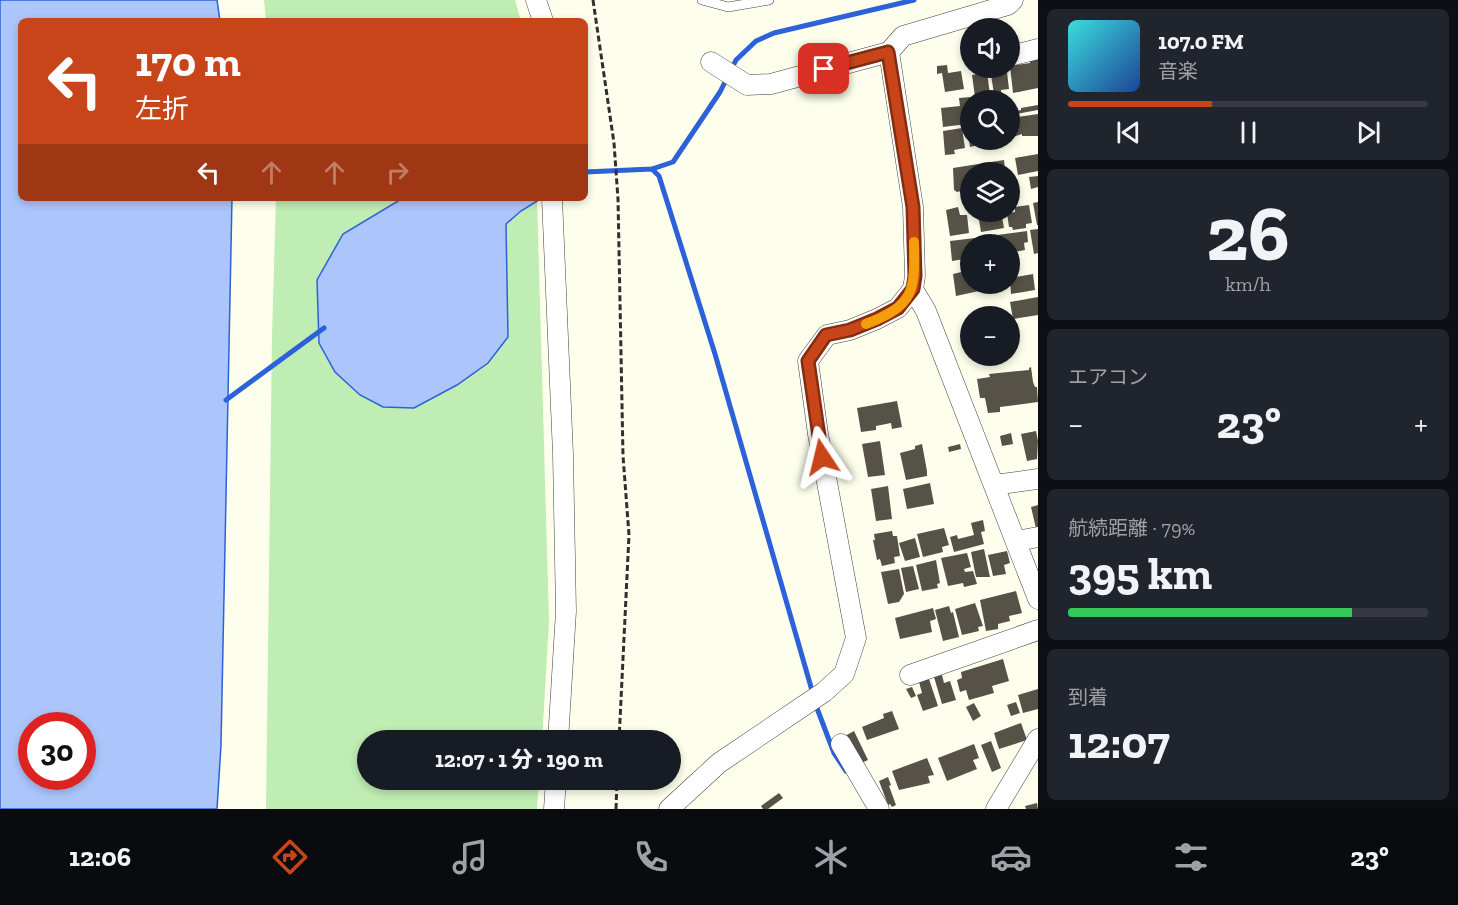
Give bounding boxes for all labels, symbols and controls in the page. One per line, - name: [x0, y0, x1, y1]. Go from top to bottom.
- map controls: [960, 18, 1020, 366]
- button: sound: [960, 18, 1020, 78]
- text: 107.0 FM: [1158, 28, 1244, 55]
- text: 170 m: [135, 36, 241, 87]
- icon: left: [36, 42, 114, 120]
- pin: [798, 43, 849, 94]
- icon: arrive: [807, 52, 840, 85]
- text: 音楽: [1158, 59, 1198, 83]
- button: search: [960, 90, 1020, 150]
- text: 左折: [135, 93, 189, 125]
- icon: previous: [1112, 116, 1145, 149]
- icon: pause: [1232, 116, 1265, 149]
- icon: next: [1352, 116, 1385, 149]
- icon: left: [192, 156, 225, 189]
- icon: ahead: [255, 156, 288, 189]
- icon: ahead: [318, 156, 351, 189]
- icon: right: [381, 156, 414, 189]
- button: layers: [960, 162, 1020, 222]
- text: 26: [1206, 186, 1290, 280]
- button: +: [960, 234, 1020, 294]
- text: km/h: [1225, 272, 1271, 296]
- button: −: [960, 306, 1020, 366]
- text: エアコン: [1068, 365, 1148, 389]
- text: 23°: [1217, 396, 1281, 450]
- text: −: [1068, 404, 1083, 443]
- text: +: [1414, 404, 1428, 443]
- position arrow: [790, 425, 854, 489]
- text: 航続距離 · 79%: [1068, 516, 1195, 540]
- text: 395 km: [1068, 547, 1212, 601]
- text: 到着: [1068, 685, 1108, 709]
- speed limit sign: 30: [18, 712, 96, 790]
- text: 12:07: [1068, 716, 1170, 770]
- text: 12:07 · 1 分 · 190 m: [435, 746, 603, 773]
- icon: directions: [269, 836, 311, 878]
- icon: music: [449, 836, 491, 878]
- icon: phone: [630, 836, 672, 878]
- icon: climate: [810, 836, 852, 878]
- icon: car: [990, 836, 1032, 878]
- icon: filters: [1170, 836, 1212, 878]
- text: 12:06: [69, 841, 131, 873]
- text: 23°: [1350, 841, 1389, 873]

